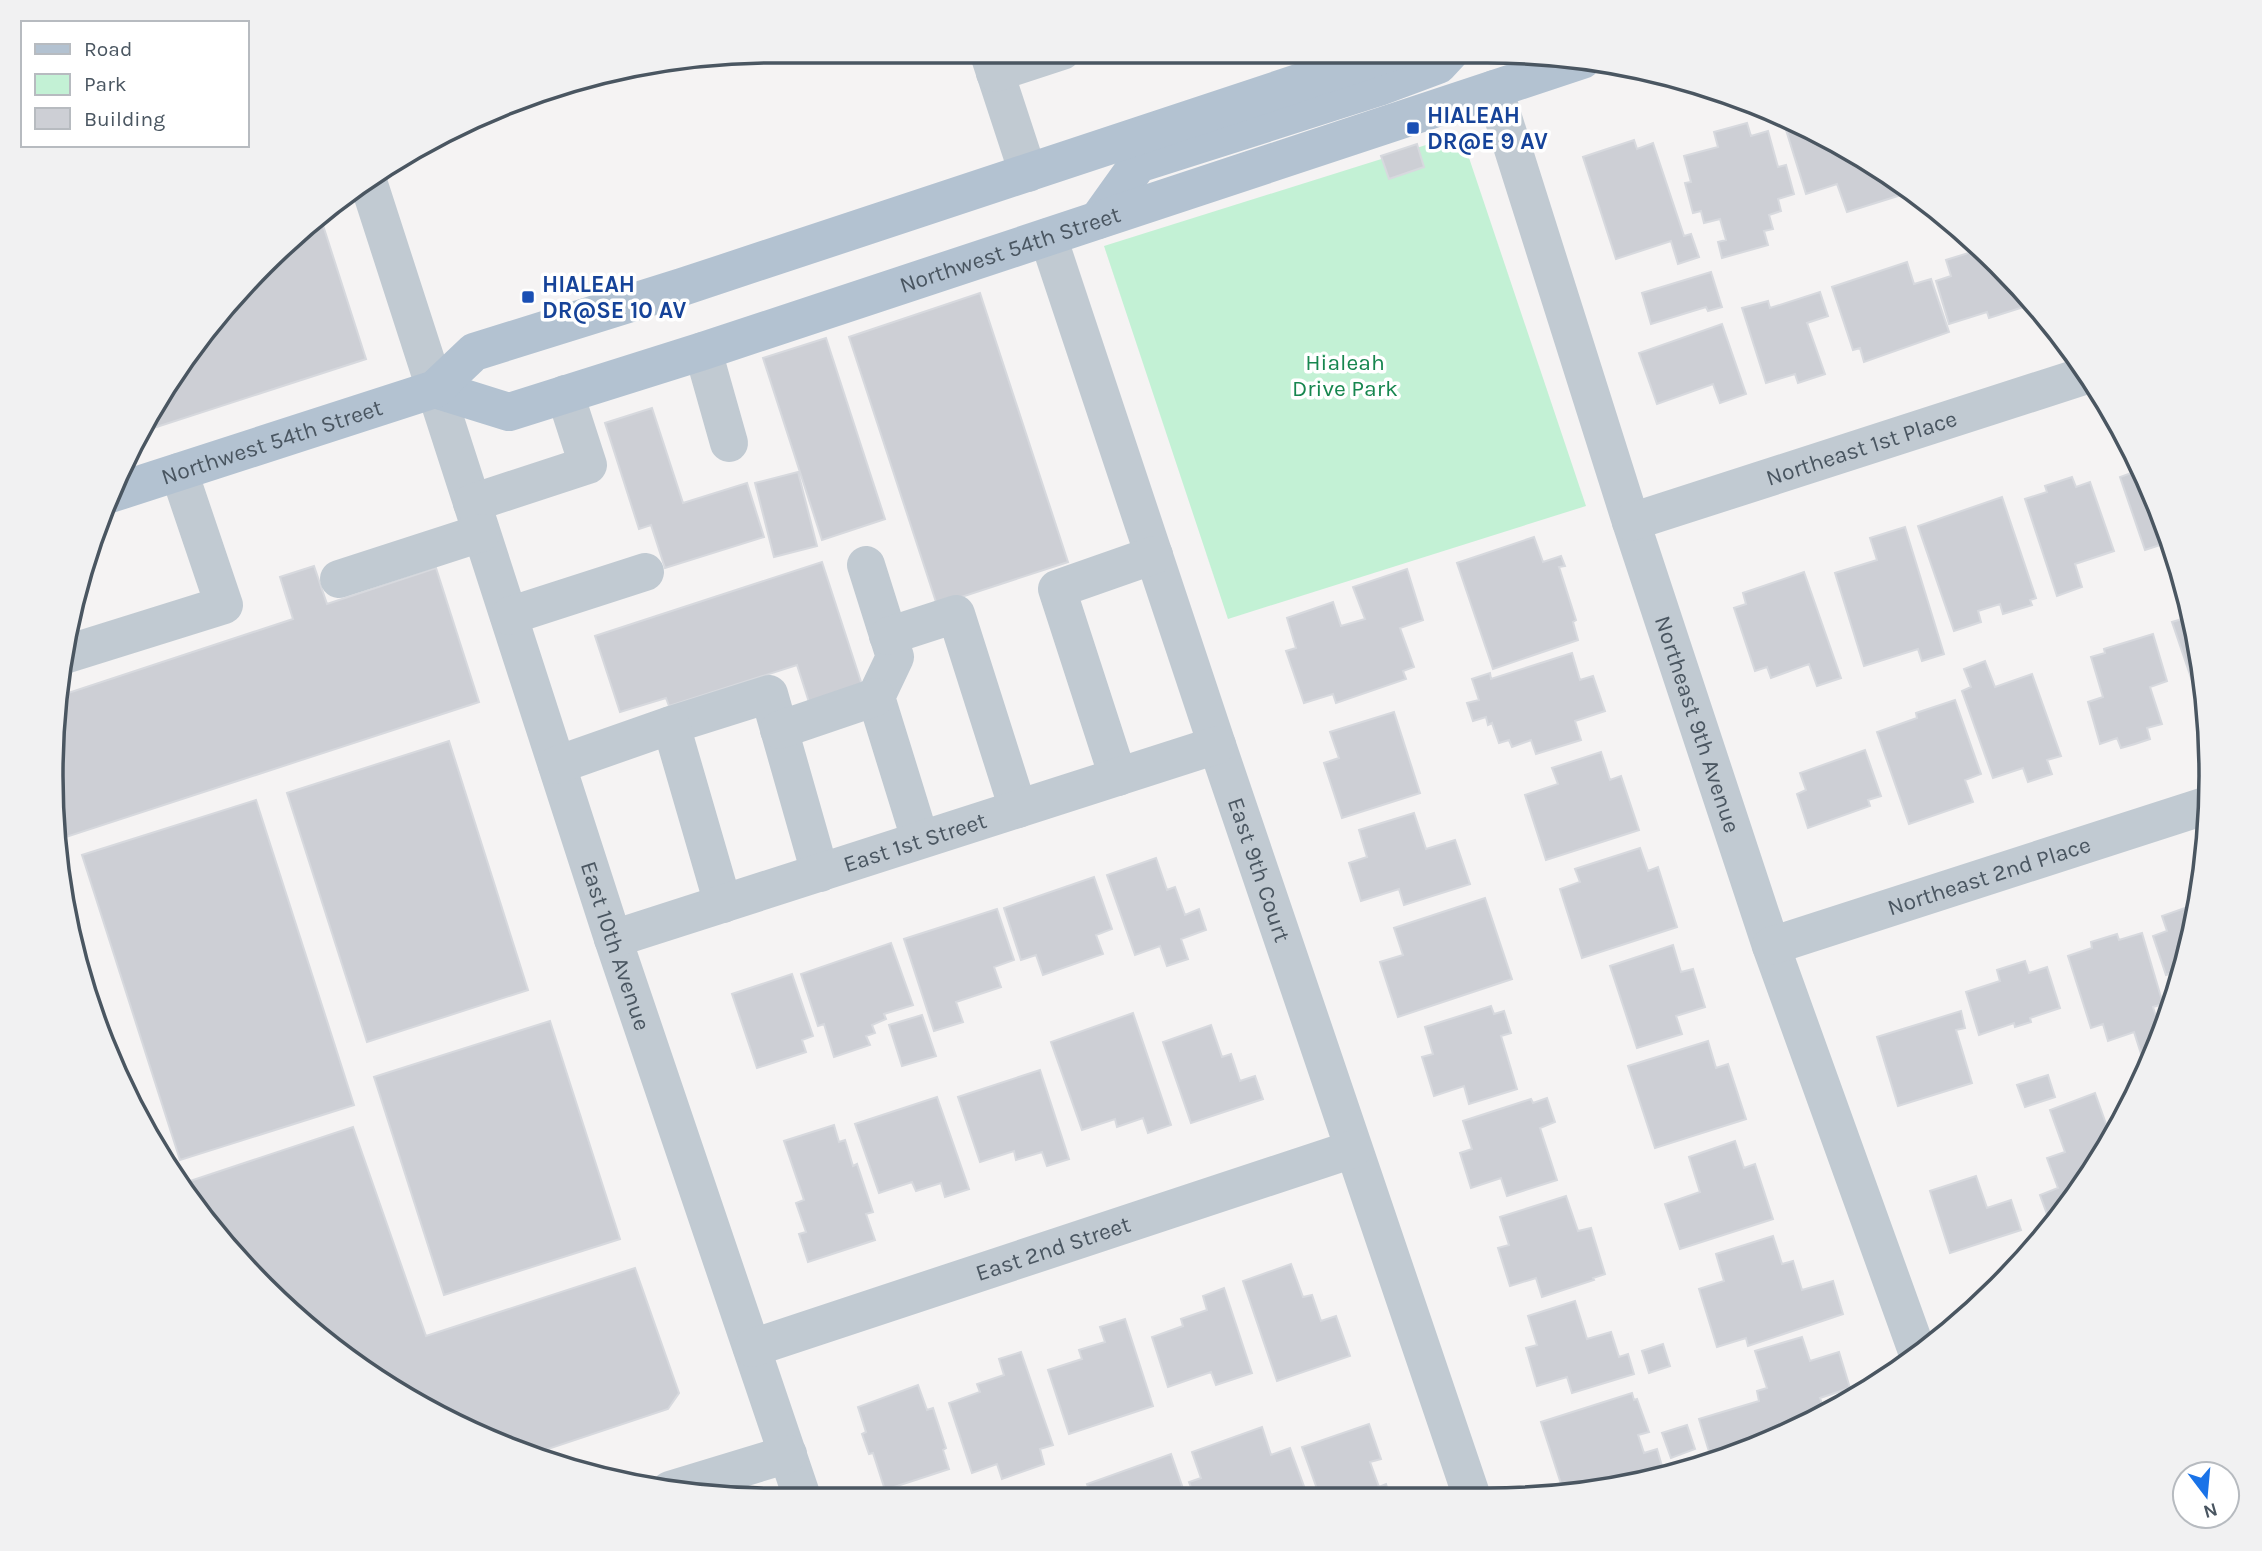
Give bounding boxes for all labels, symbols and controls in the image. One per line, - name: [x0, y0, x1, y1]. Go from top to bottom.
- legend: [21, 21, 248, 147]
- text: Road: [84, 37, 132, 61]
- text: Park: [84, 72, 127, 96]
- place label: HIALEAH DR@E 9 AV: [1427, 102, 1548, 155]
- text: Building: [84, 107, 165, 131]
- marker: HIALEAH DR@E 9 AV: [1405, 120, 1421, 136]
- street label: Northwest 54th Street: [896, 201, 1124, 299]
- place label: HIALEAH DR@SE 10 AV: [542, 271, 686, 324]
- marker: HIALEAH DR@SE 10 AV: [520, 289, 536, 305]
- park label: Hialeah Drive Park: [1292, 349, 1398, 402]
- street label: Northwest 54th Street: [158, 394, 386, 491]
- street label: Northeast 1st Place: [1763, 405, 1960, 492]
- street label: Northeast 9th Avenue: [1649, 612, 1746, 836]
- street label: East 9th Court: [1222, 794, 1296, 946]
- street label: East 1st Street: [840, 807, 990, 878]
- street label: Northeast 2nd Place: [1884, 831, 2094, 922]
- street label: East 10th Avenue: [575, 858, 656, 1034]
- street label: East 2nd Street: [972, 1211, 1134, 1287]
- north arrow: [2171, 1460, 2241, 1530]
- text: N: [2201, 1498, 2220, 1523]

